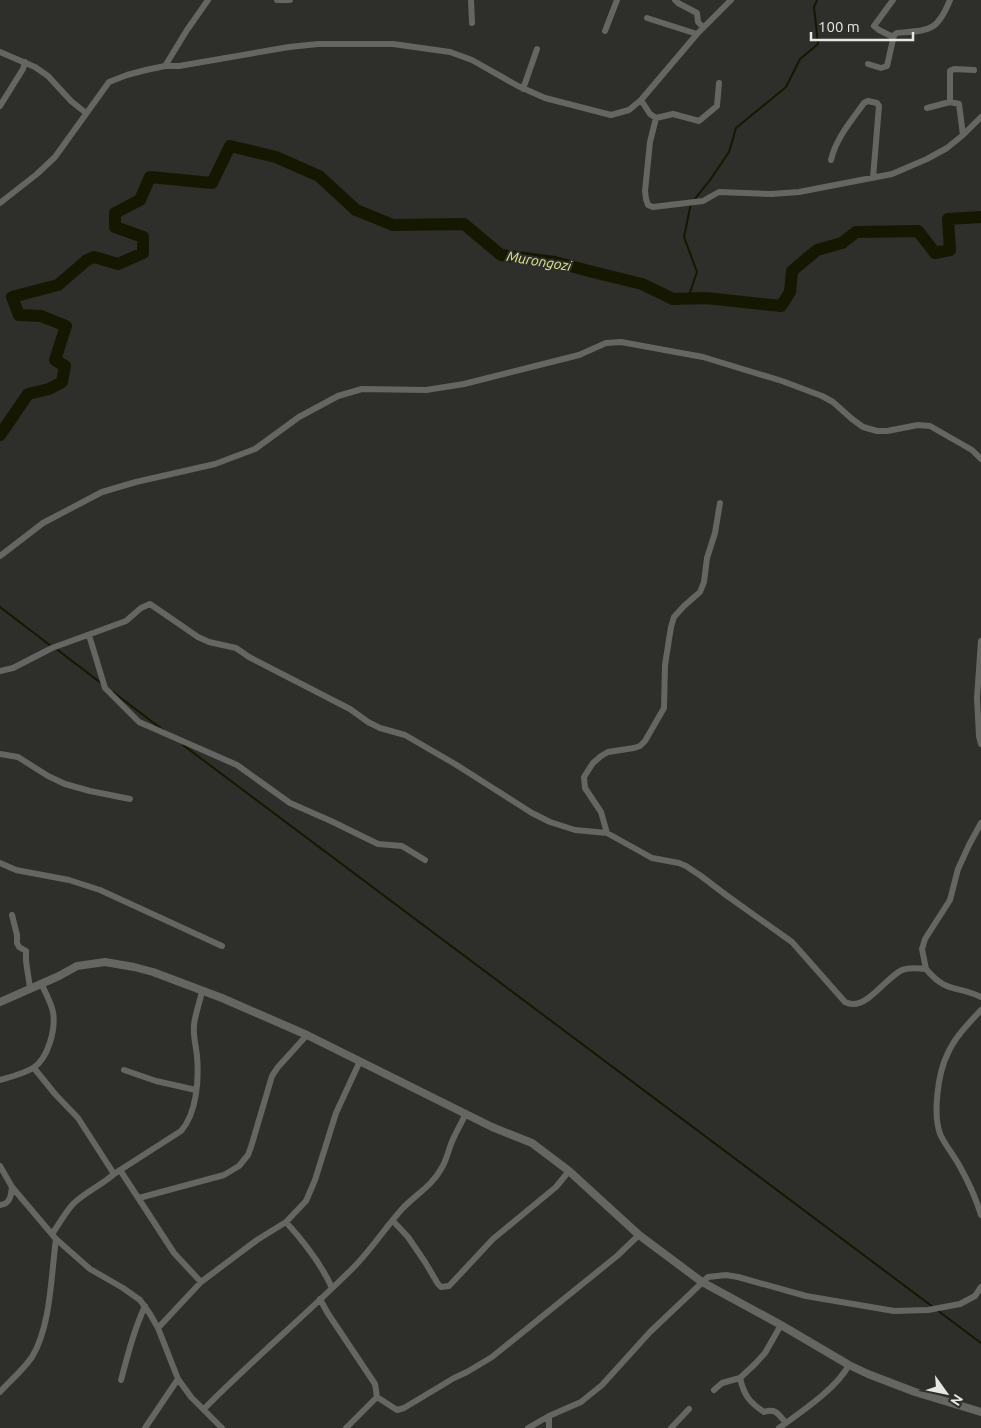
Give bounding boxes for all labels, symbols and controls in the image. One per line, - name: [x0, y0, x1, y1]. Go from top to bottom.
- scale bar: [811, 10, 914, 42]
- text: 100 m: [818, 18, 860, 35]
- water label: Murongozi: [506, 248, 573, 274]
- north arrow: [921, 1368, 971, 1418]
- text: N: [947, 1391, 966, 1409]

